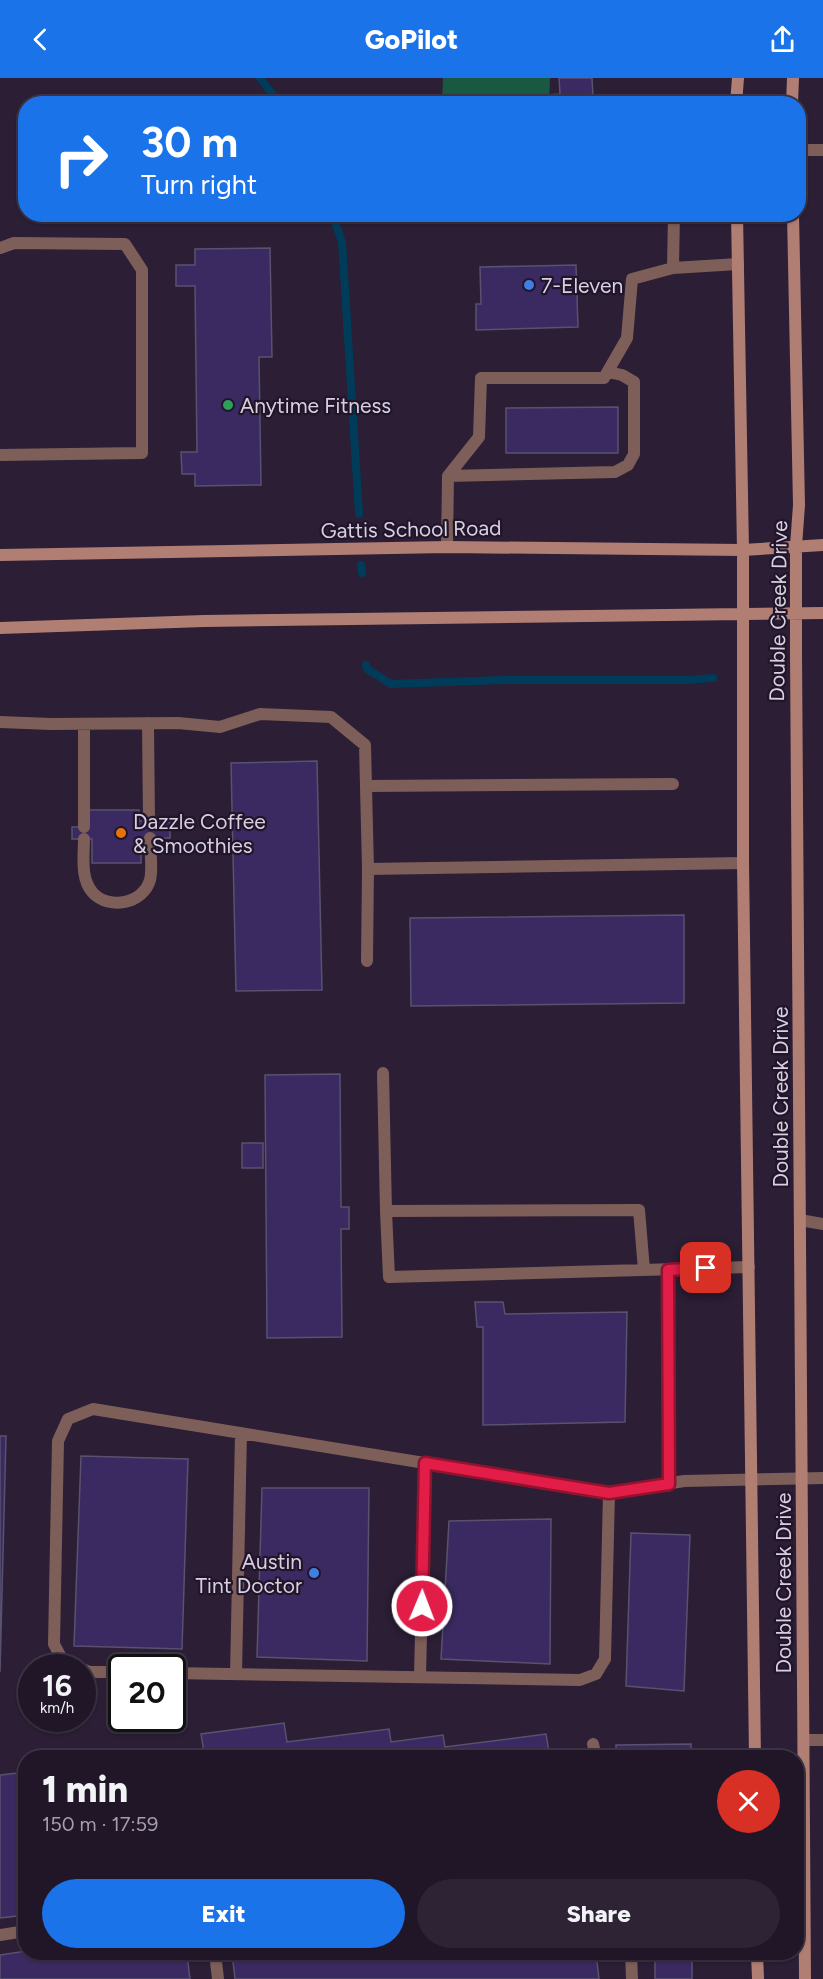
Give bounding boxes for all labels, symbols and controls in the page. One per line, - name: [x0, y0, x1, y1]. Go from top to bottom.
- icon: back: [24, 23, 57, 56]
- text: GoPilot: [365, 23, 458, 56]
- icon: share: [766, 23, 799, 56]
- text: 30 m: [141, 117, 238, 168]
- icon: right: [42, 120, 120, 198]
- text: Turn right: [141, 168, 257, 201]
- place label: 7-Eleven: [541, 273, 623, 298]
- marker: 7-Eleven: [522, 278, 536, 292]
- place label: Anytime Fitness: [240, 393, 391, 418]
- marker: Anytime Fitness: [221, 398, 235, 412]
- street label: Gattis School Road: [320, 515, 502, 543]
- street label: Double Creek Drive: [764, 520, 792, 702]
- place label: Dazzle Coffee & Smoothies: [133, 809, 266, 858]
- marker: Dazzle Coffee & Smoothies: [114, 826, 128, 840]
- street label: Double Creek Drive: [768, 1006, 793, 1188]
- pin: [680, 1242, 731, 1293]
- icon: arrive: [689, 1251, 722, 1284]
- street label: Double Creek Drive: [771, 1492, 796, 1674]
- place label: Austin Tint Doctor: [196, 1549, 302, 1598]
- marker: Austin Tint Doctor: [307, 1566, 321, 1580]
- position arrow: [390, 1574, 454, 1638]
- speed limit sign: 20: [108, 1654, 186, 1732]
- text: 16: [42, 1667, 72, 1704]
- text: km/h: [40, 1699, 74, 1717]
- text: 1 min: [42, 1768, 128, 1811]
- button: close: [717, 1770, 780, 1833]
- text: 150 m · 17:59: [42, 1812, 158, 1836]
- button: Exit: [42, 1879, 405, 1948]
- button: Share: [417, 1879, 780, 1948]

